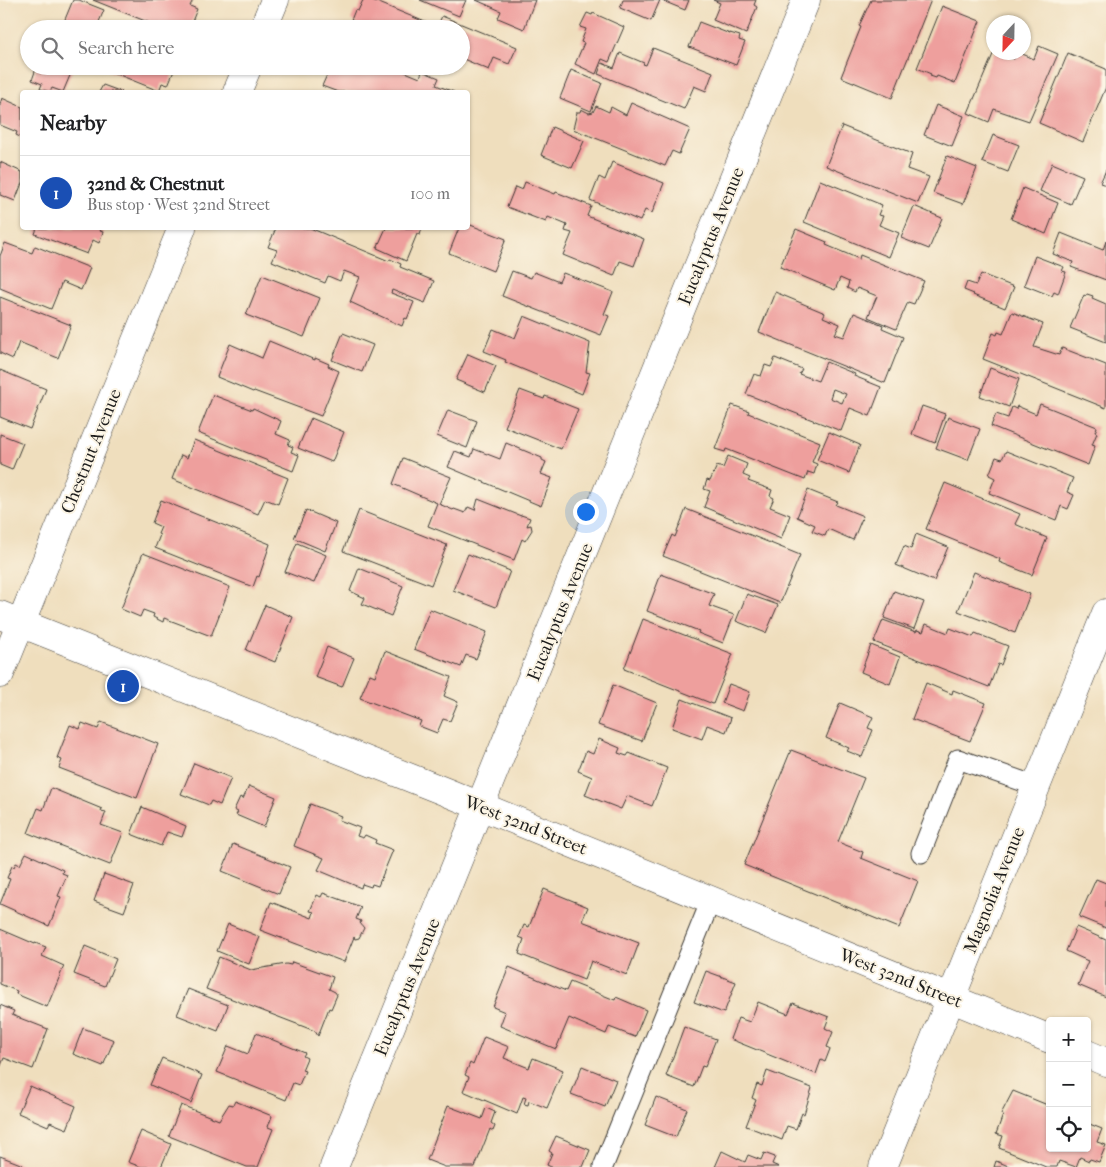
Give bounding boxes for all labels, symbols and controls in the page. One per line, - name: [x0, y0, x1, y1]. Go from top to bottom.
- north arrow: [986, 15, 1031, 60]
- search box: [20, 20, 470, 75]
- icon: search: [38, 34, 66, 62]
- text: Search here: [78, 37, 174, 59]
- text: Nearby: [40, 111, 106, 135]
- street label: Eucalyptus Avenue: [674, 164, 749, 308]
- text: 32nd & Chestnut: [87, 173, 224, 195]
- text: 1: [53, 184, 59, 203]
- text: 100 m: [410, 184, 450, 203]
- text: Bus stop · West 32nd Street: [87, 195, 270, 214]
- street label: Chestnut Avenue: [57, 386, 126, 517]
- your location: [573, 499, 599, 525]
- street label: Eucalyptus Avenue: [523, 540, 598, 684]
- pin: 1: [107, 667, 139, 705]
- street label: West 32nd Street: [460, 791, 591, 860]
- street label: Magnolia Avenue: [960, 824, 1029, 956]
- street label: Eucalyptus Avenue: [370, 915, 445, 1059]
- street label: West 32nd Street: [835, 944, 966, 1013]
- map controls: [1046, 1017, 1091, 1152]
- button: +: [1046, 1017, 1091, 1062]
- button: −: [1046, 1062, 1091, 1107]
- button: locate: [1046, 1107, 1091, 1152]

